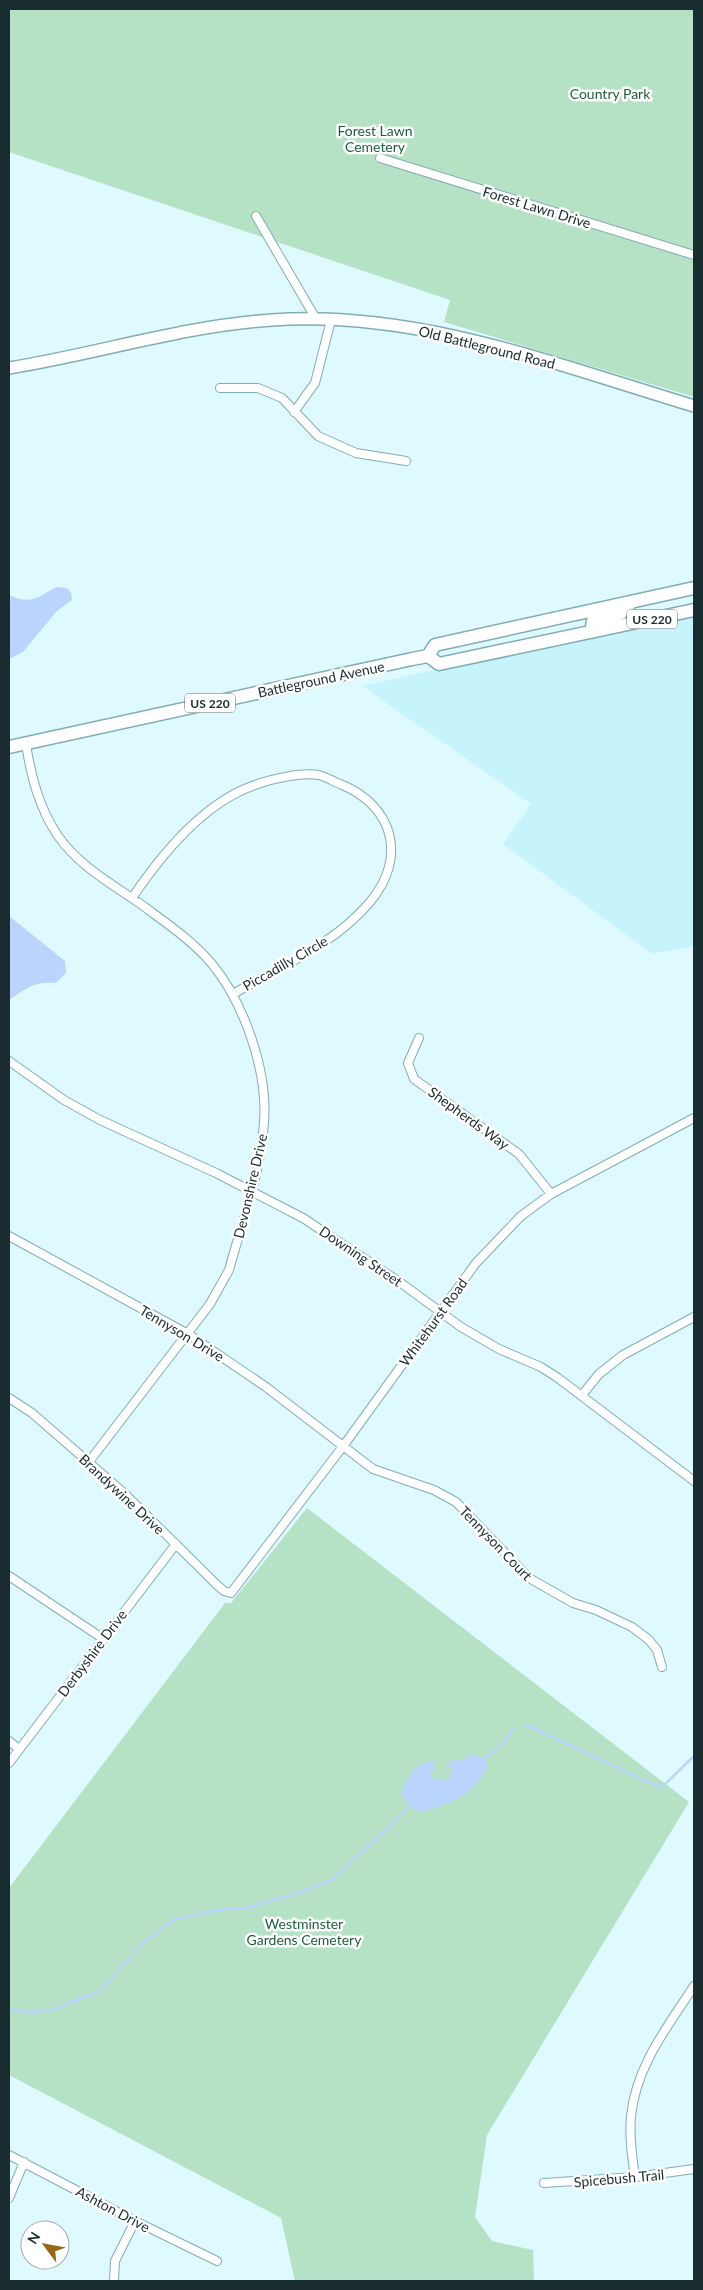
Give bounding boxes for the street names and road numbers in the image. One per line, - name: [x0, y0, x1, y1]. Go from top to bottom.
- street label: Forest Lawn Drive: [481, 182, 593, 232]
- street label: Old Battleground Road: [417, 322, 557, 372]
- road number: US 220: [627, 610, 677, 628]
- street label: Battleground Avenue: [256, 657, 386, 701]
- road number: US 220: [185, 694, 235, 712]
- street label: Piccadilly Circle: [240, 932, 330, 994]
- street label: Shepherds Way: [425, 1083, 513, 1153]
- street label: Devonshire Drive: [230, 1132, 270, 1240]
- street label: Downing Street: [316, 1222, 406, 1290]
- street label: Whitehurst Road: [395, 1275, 471, 1369]
- street label: Tennyson Drive: [137, 1301, 227, 1365]
- street label: Brandywine Drive: [76, 1450, 168, 1538]
- street label: Tennyson Court: [456, 1502, 536, 1584]
- street label: Derbyshire Drive: [54, 1606, 130, 1700]
- street label: Spicebush Trail: [573, 2166, 665, 2190]
- street label: Ashton Drive: [73, 2182, 153, 2236]

